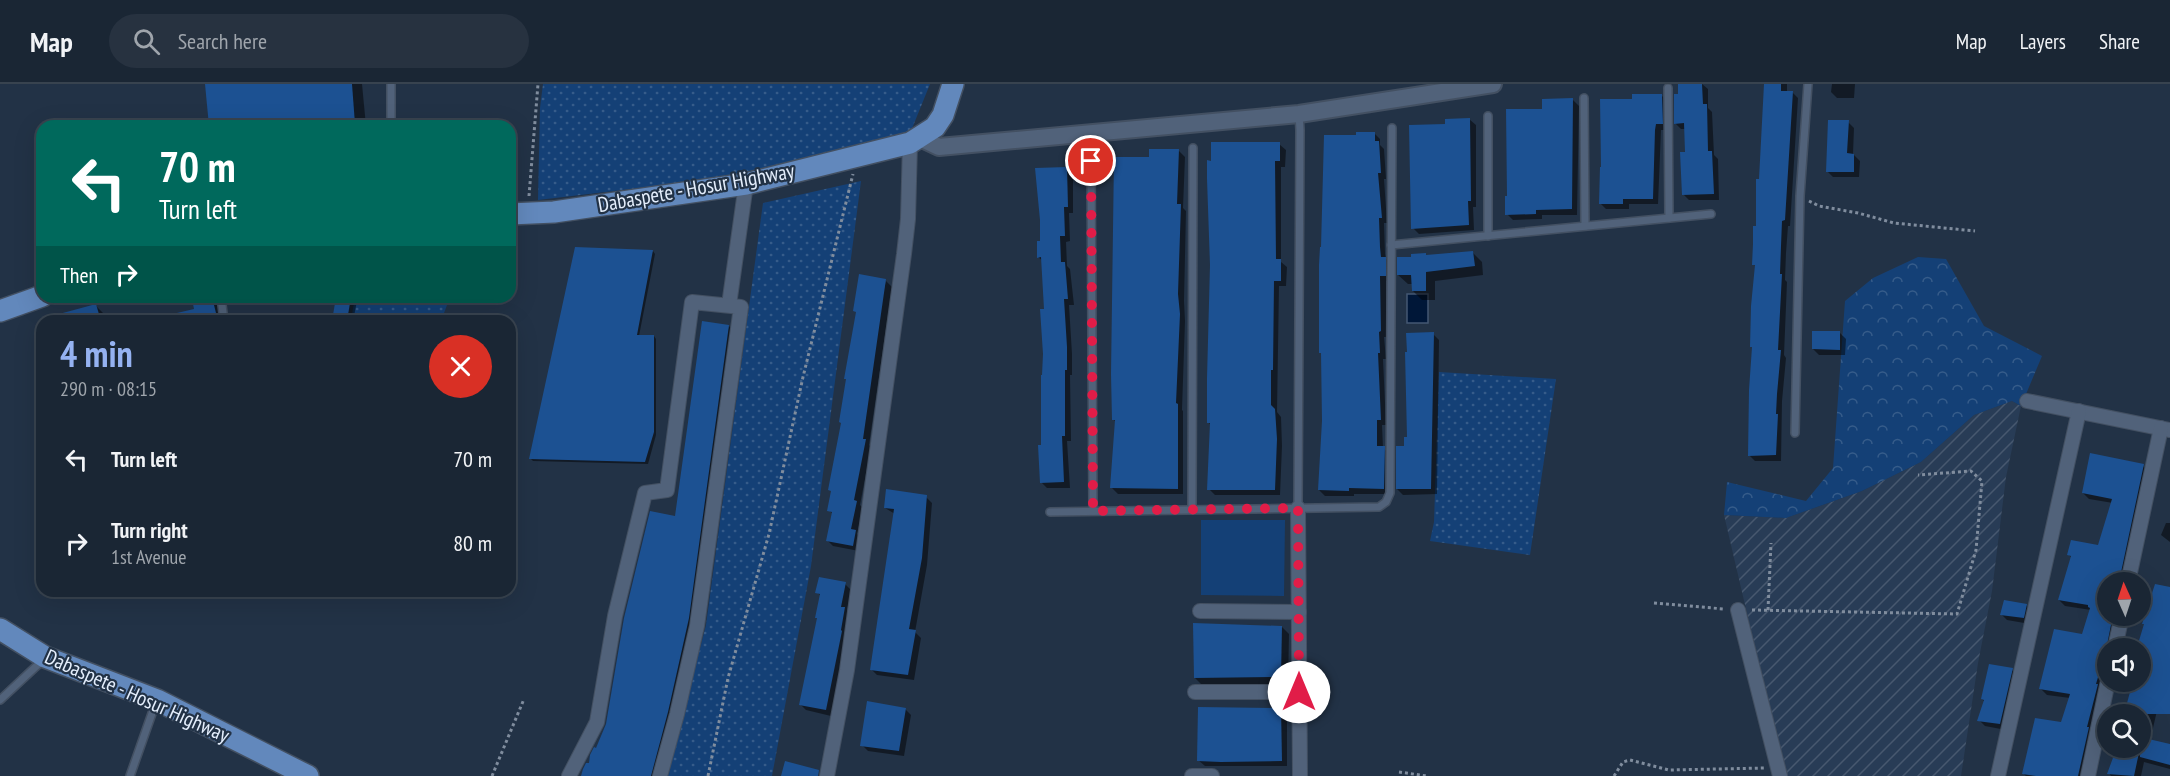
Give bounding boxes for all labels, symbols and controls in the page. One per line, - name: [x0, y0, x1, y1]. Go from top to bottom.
- search box: [109, 14, 529, 68]
- text: Map: [30, 23, 73, 60]
- icon: search: [130, 25, 163, 58]
- text: Search here: [178, 27, 267, 55]
- text: Map: [1956, 28, 1987, 55]
- text: Layers: [2020, 28, 2066, 55]
- text: Share: [2099, 28, 2140, 55]
- pin: [1065, 135, 1116, 186]
- text: 70 m: [159, 139, 236, 194]
- icon: left: [60, 144, 138, 222]
- icon: arrive: [1074, 144, 1107, 177]
- street label: Dabaspete - Hosur Highway: [596, 157, 796, 218]
- text: Turn left: [159, 192, 237, 226]
- icon: right: [110, 258, 143, 291]
- text: Then: [60, 261, 98, 289]
- text: 4 min: [60, 330, 133, 377]
- button: close: [429, 335, 492, 398]
- text: 290 m · 08:15: [60, 376, 157, 402]
- icon: left: [60, 443, 93, 476]
- text: Turn left: [111, 445, 177, 473]
- text: 70 m: [453, 445, 492, 473]
- text: Turn right: [111, 516, 188, 544]
- icon: right: [60, 527, 93, 560]
- text: 80 m: [453, 529, 492, 557]
- text: 1st Avenue: [111, 544, 187, 570]
- north arrow: [2097, 572, 2151, 626]
- map controls: [2097, 572, 2151, 758]
- button: sound: [2097, 638, 2151, 692]
- street label: Dabaspete - Hosur Highway: [41, 643, 234, 748]
- position arrow: [1267, 660, 1331, 724]
- button: search: [2097, 704, 2151, 758]

